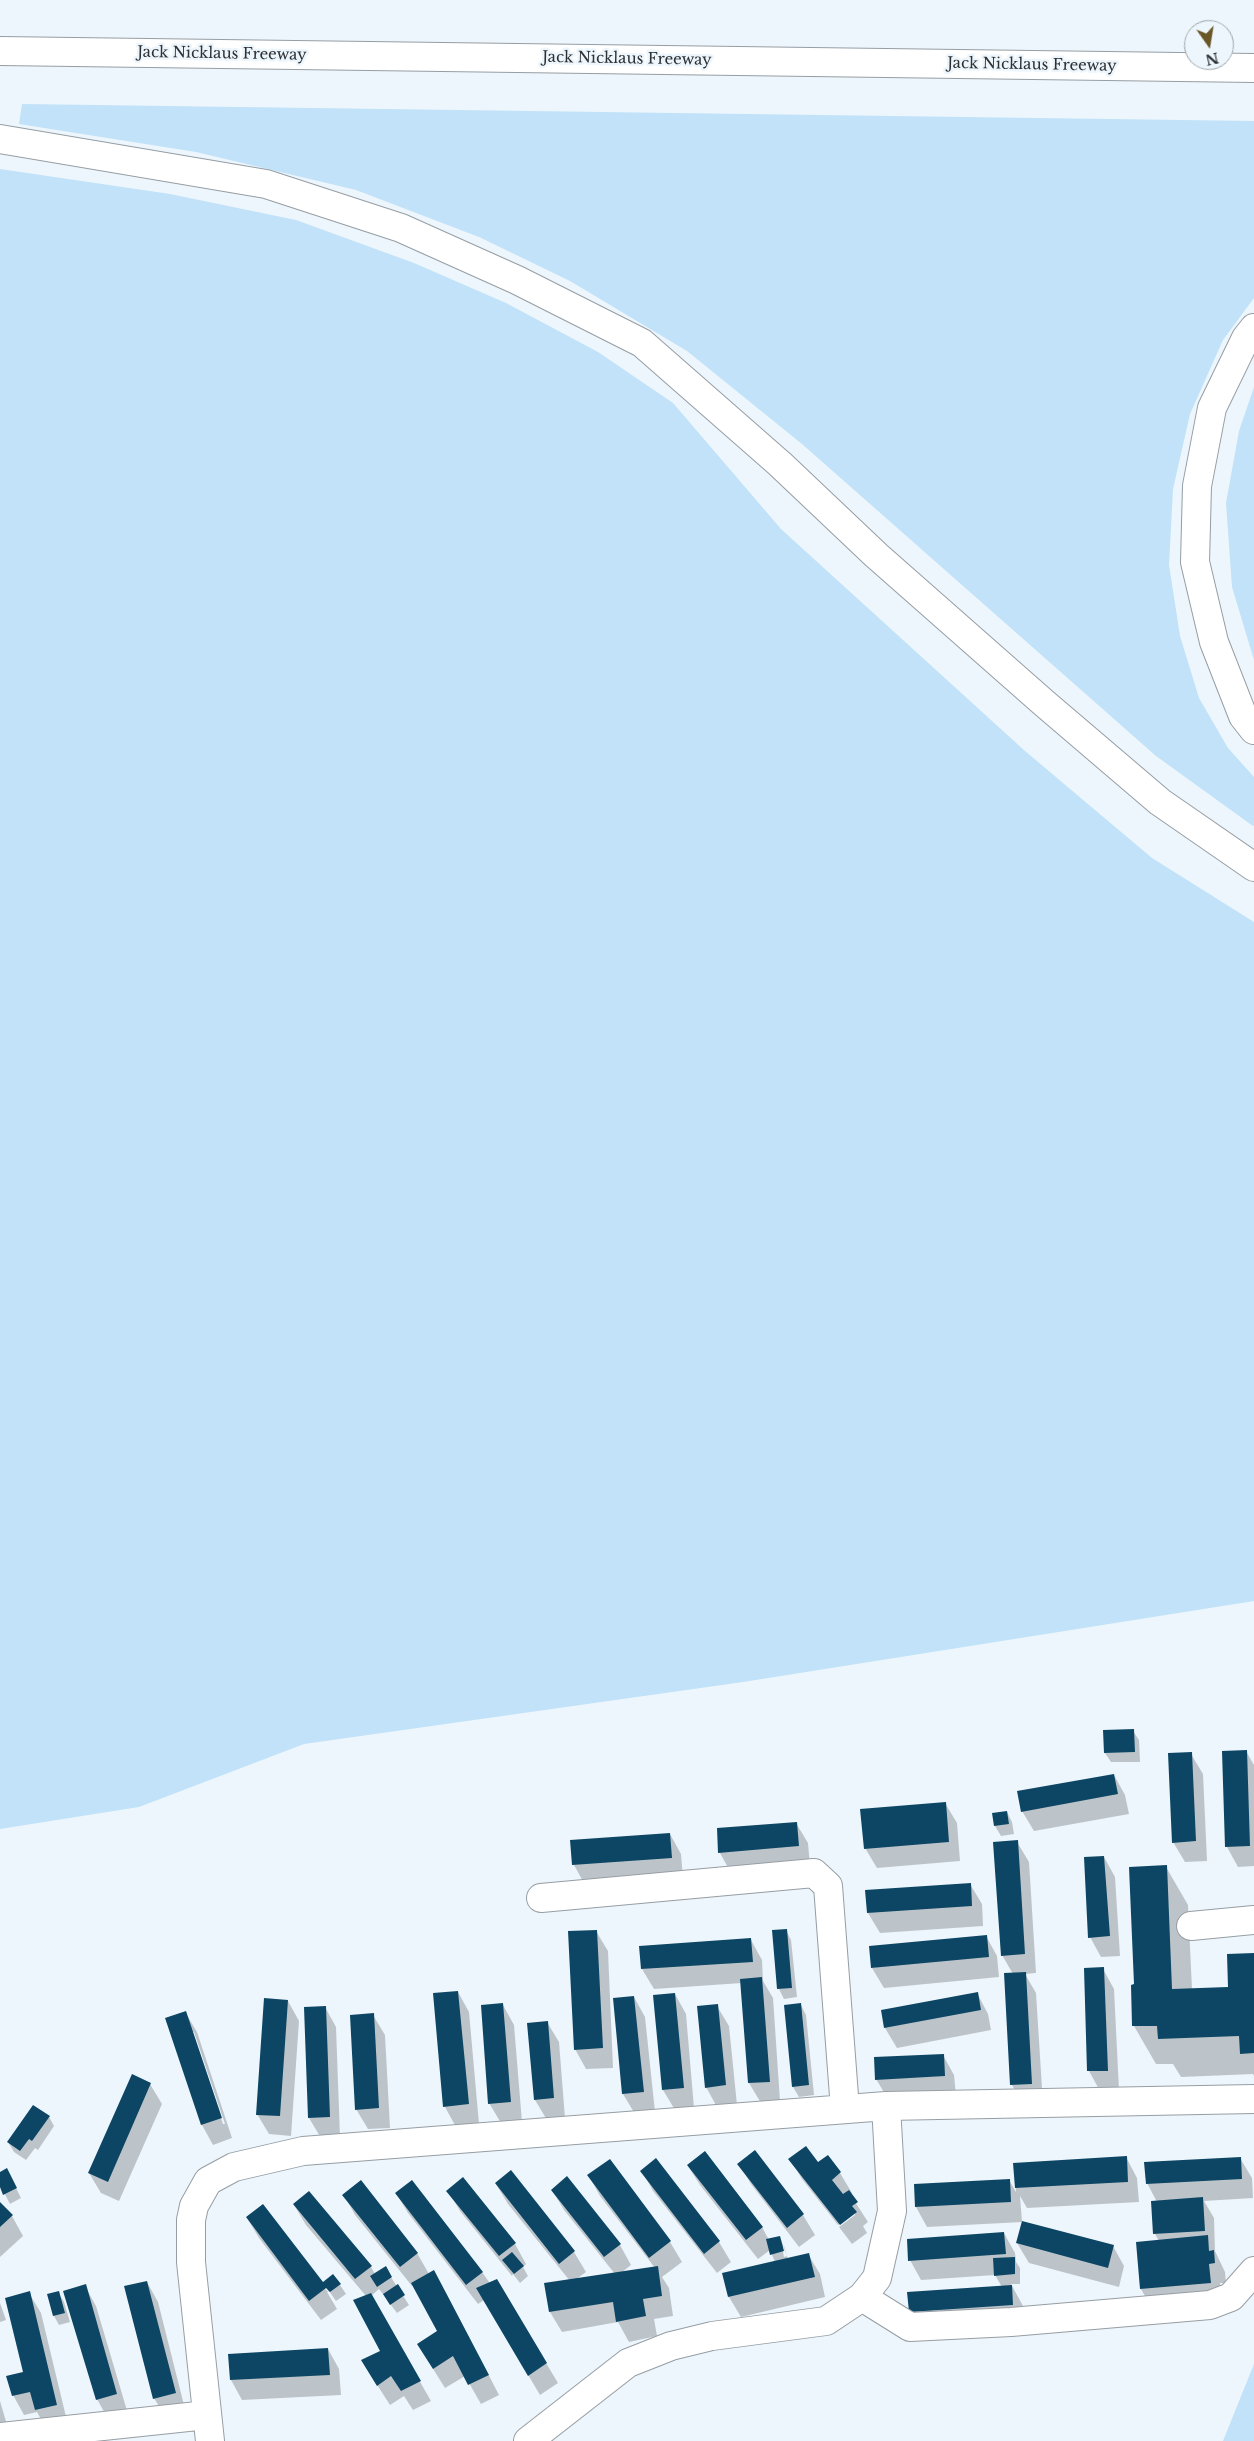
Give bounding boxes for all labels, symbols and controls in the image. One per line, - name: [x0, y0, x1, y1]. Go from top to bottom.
- north arrow: [1184, 20, 1234, 70]
- street label: Jack Nicklaus Freeway: [137, 44, 307, 64]
- text: N: [1204, 48, 1221, 69]
- street label: Jack Nicklaus Freeway: [542, 49, 712, 69]
- street label: Jack Nicklaus Freeway: [947, 55, 1117, 75]

